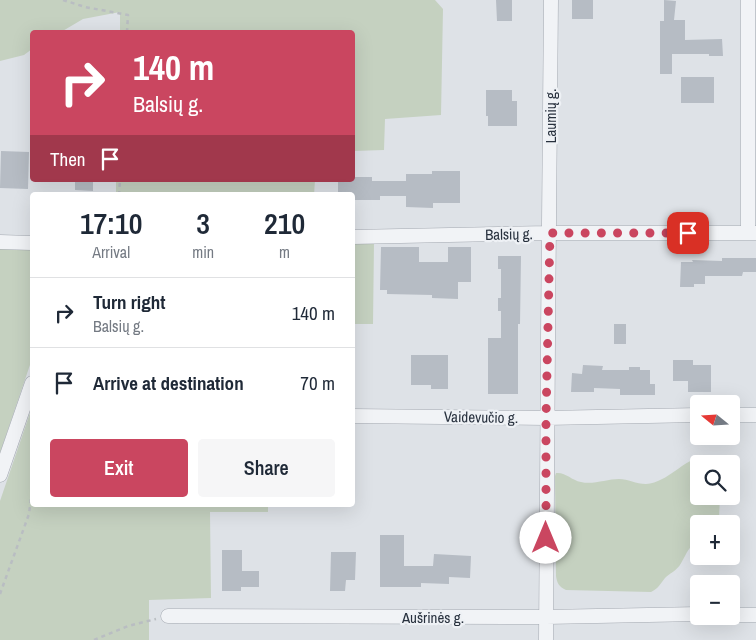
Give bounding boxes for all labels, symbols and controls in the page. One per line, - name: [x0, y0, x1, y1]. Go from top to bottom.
- text: 140 m: [133, 44, 214, 91]
- icon: right: [50, 50, 115, 115]
- text: Balsių g.: [133, 89, 203, 119]
- street label: Laumių g.: [540, 89, 561, 143]
- icon: arrive: [96, 145, 124, 173]
- text: Then: [50, 146, 86, 172]
- text: 17:10: [80, 203, 142, 243]
- text: 3: [196, 203, 210, 243]
- text: 210: [264, 203, 305, 243]
- pin: [667, 212, 709, 254]
- icon: arrive: [674, 219, 702, 247]
- street label: Balsių g.: [485, 223, 533, 245]
- text: Arrival: [92, 241, 130, 263]
- text: min: [192, 241, 214, 263]
- text: m: [279, 241, 290, 263]
- text: Turn right: [93, 289, 165, 315]
- icon: right: [50, 299, 78, 327]
- text: 140 m: [292, 300, 335, 326]
- text: Balsių g.: [93, 315, 144, 337]
- icon: arrive: [50, 369, 78, 397]
- text: Arrive at destination: [93, 370, 244, 396]
- text: 70 m: [300, 370, 335, 396]
- north arrow: [690, 395, 740, 445]
- map controls: [690, 395, 740, 625]
- street label: Vaidevučio g.: [444, 406, 518, 428]
- button: Exit: [50, 439, 188, 497]
- button: Share: [198, 439, 335, 497]
- button: search: [690, 455, 740, 505]
- position arrow: [519, 511, 571, 563]
- button: +: [690, 515, 740, 565]
- button: −: [690, 575, 740, 625]
- street label: Aušrinės g.: [401, 607, 464, 628]

